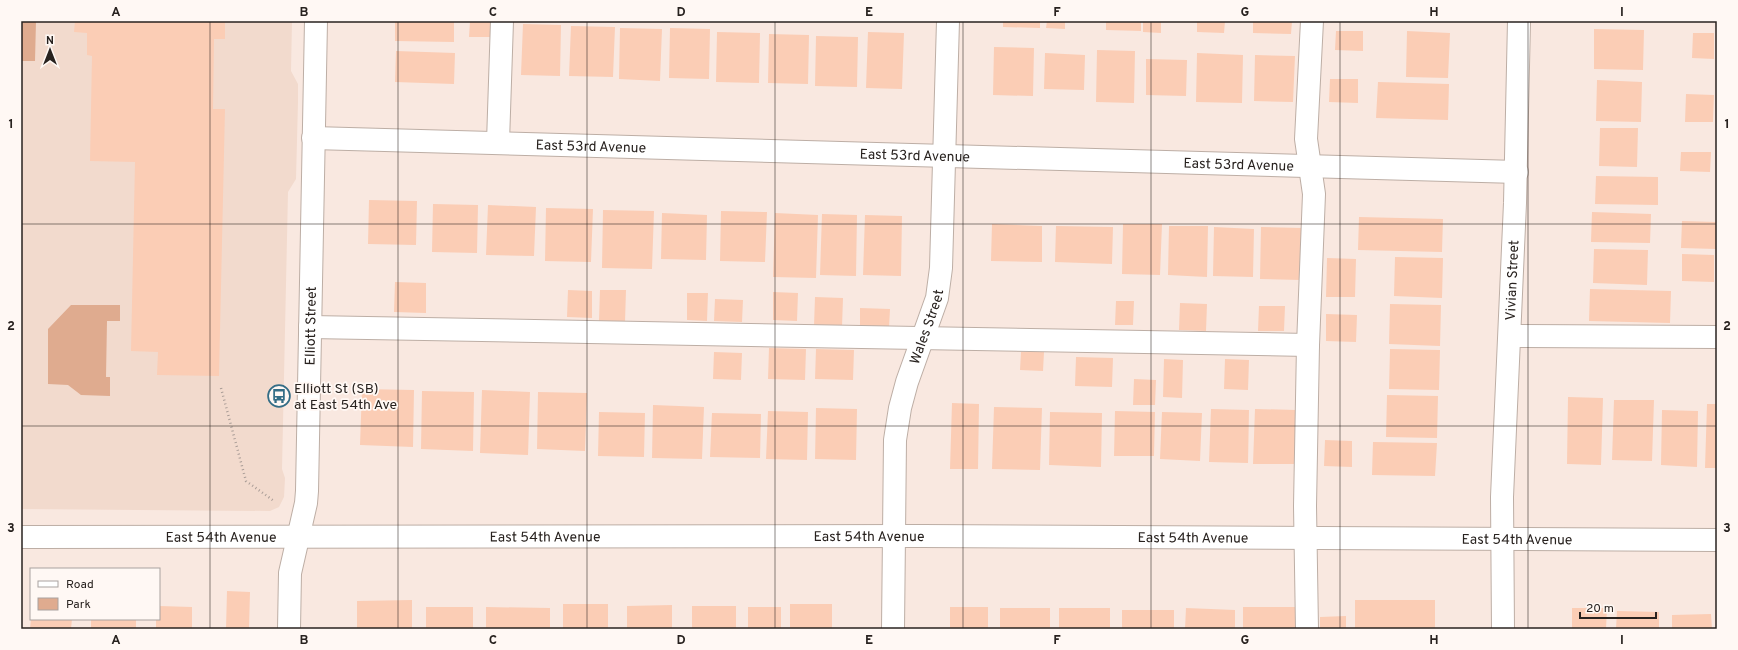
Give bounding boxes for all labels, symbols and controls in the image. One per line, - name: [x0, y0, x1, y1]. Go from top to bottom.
- text: A: [111, 5, 121, 21]
- text: B: [300, 5, 309, 21]
- text: C: [489, 5, 497, 21]
- text: D: [676, 5, 686, 21]
- text: E: [865, 5, 873, 21]
- text: F: [1053, 5, 1061, 21]
- text: G: [1241, 5, 1250, 21]
- text: H: [1429, 5, 1439, 21]
- text: I: [1620, 5, 1624, 21]
- north arrow: [30, 30, 70, 70]
- text: N: [46, 34, 54, 48]
- text: 1: [8, 117, 14, 133]
- text: 1: [1724, 117, 1730, 133]
- street label: East 53rd Avenue: [535, 137, 646, 157]
- street label: East 53rd Avenue: [859, 146, 970, 167]
- street label: East 53rd Avenue: [1183, 156, 1294, 176]
- street label: Vivian Street: [1503, 240, 1523, 321]
- street label: Elliott Street: [302, 286, 321, 366]
- street label: Wales Street: [907, 288, 948, 367]
- text: 2: [7, 319, 15, 335]
- text: 2: [1723, 319, 1731, 335]
- place label: Elliott St (SB) at East 54th Ave: [294, 381, 397, 414]
- bus stop icon: Elliott St (SB) at East 54th Ave: [266, 383, 292, 409]
- text: 3: [7, 521, 15, 537]
- text: 3: [1723, 521, 1731, 537]
- street label: East 54th Avenue: [490, 529, 600, 546]
- street label: East 54th Avenue: [814, 529, 924, 546]
- street label: East 54th Avenue: [166, 530, 276, 547]
- street label: East 54th Avenue: [1137, 530, 1248, 548]
- street label: East 54th Avenue: [1461, 532, 1572, 549]
- legend: [30, 568, 160, 620]
- text: Road: [66, 577, 94, 593]
- scale bar: [1580, 594, 1656, 620]
- text: Park: [66, 597, 91, 613]
- text: 20 m: [1586, 601, 1614, 617]
- text: A: [111, 633, 121, 649]
- text: B: [300, 633, 309, 649]
- text: C: [489, 633, 497, 649]
- text: D: [676, 633, 686, 649]
- text: E: [865, 633, 873, 649]
- text: F: [1053, 633, 1061, 649]
- text: G: [1241, 633, 1250, 649]
- text: H: [1429, 633, 1439, 649]
- text: I: [1620, 633, 1624, 649]

